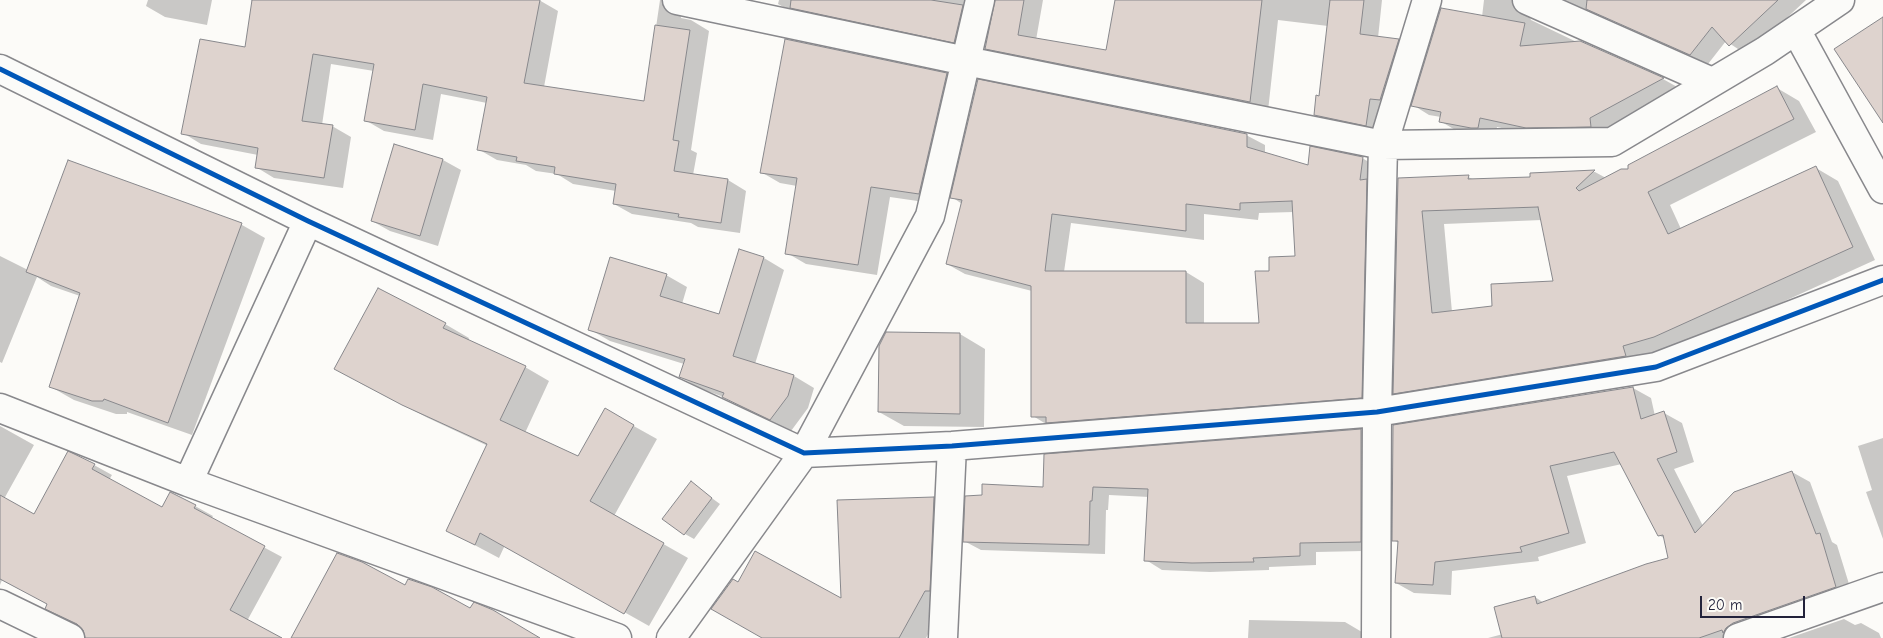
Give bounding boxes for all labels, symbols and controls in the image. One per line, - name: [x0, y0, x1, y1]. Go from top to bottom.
- scale bar: [1703, 586, 1808, 618]
- text: 20 m: [1708, 596, 1742, 614]

